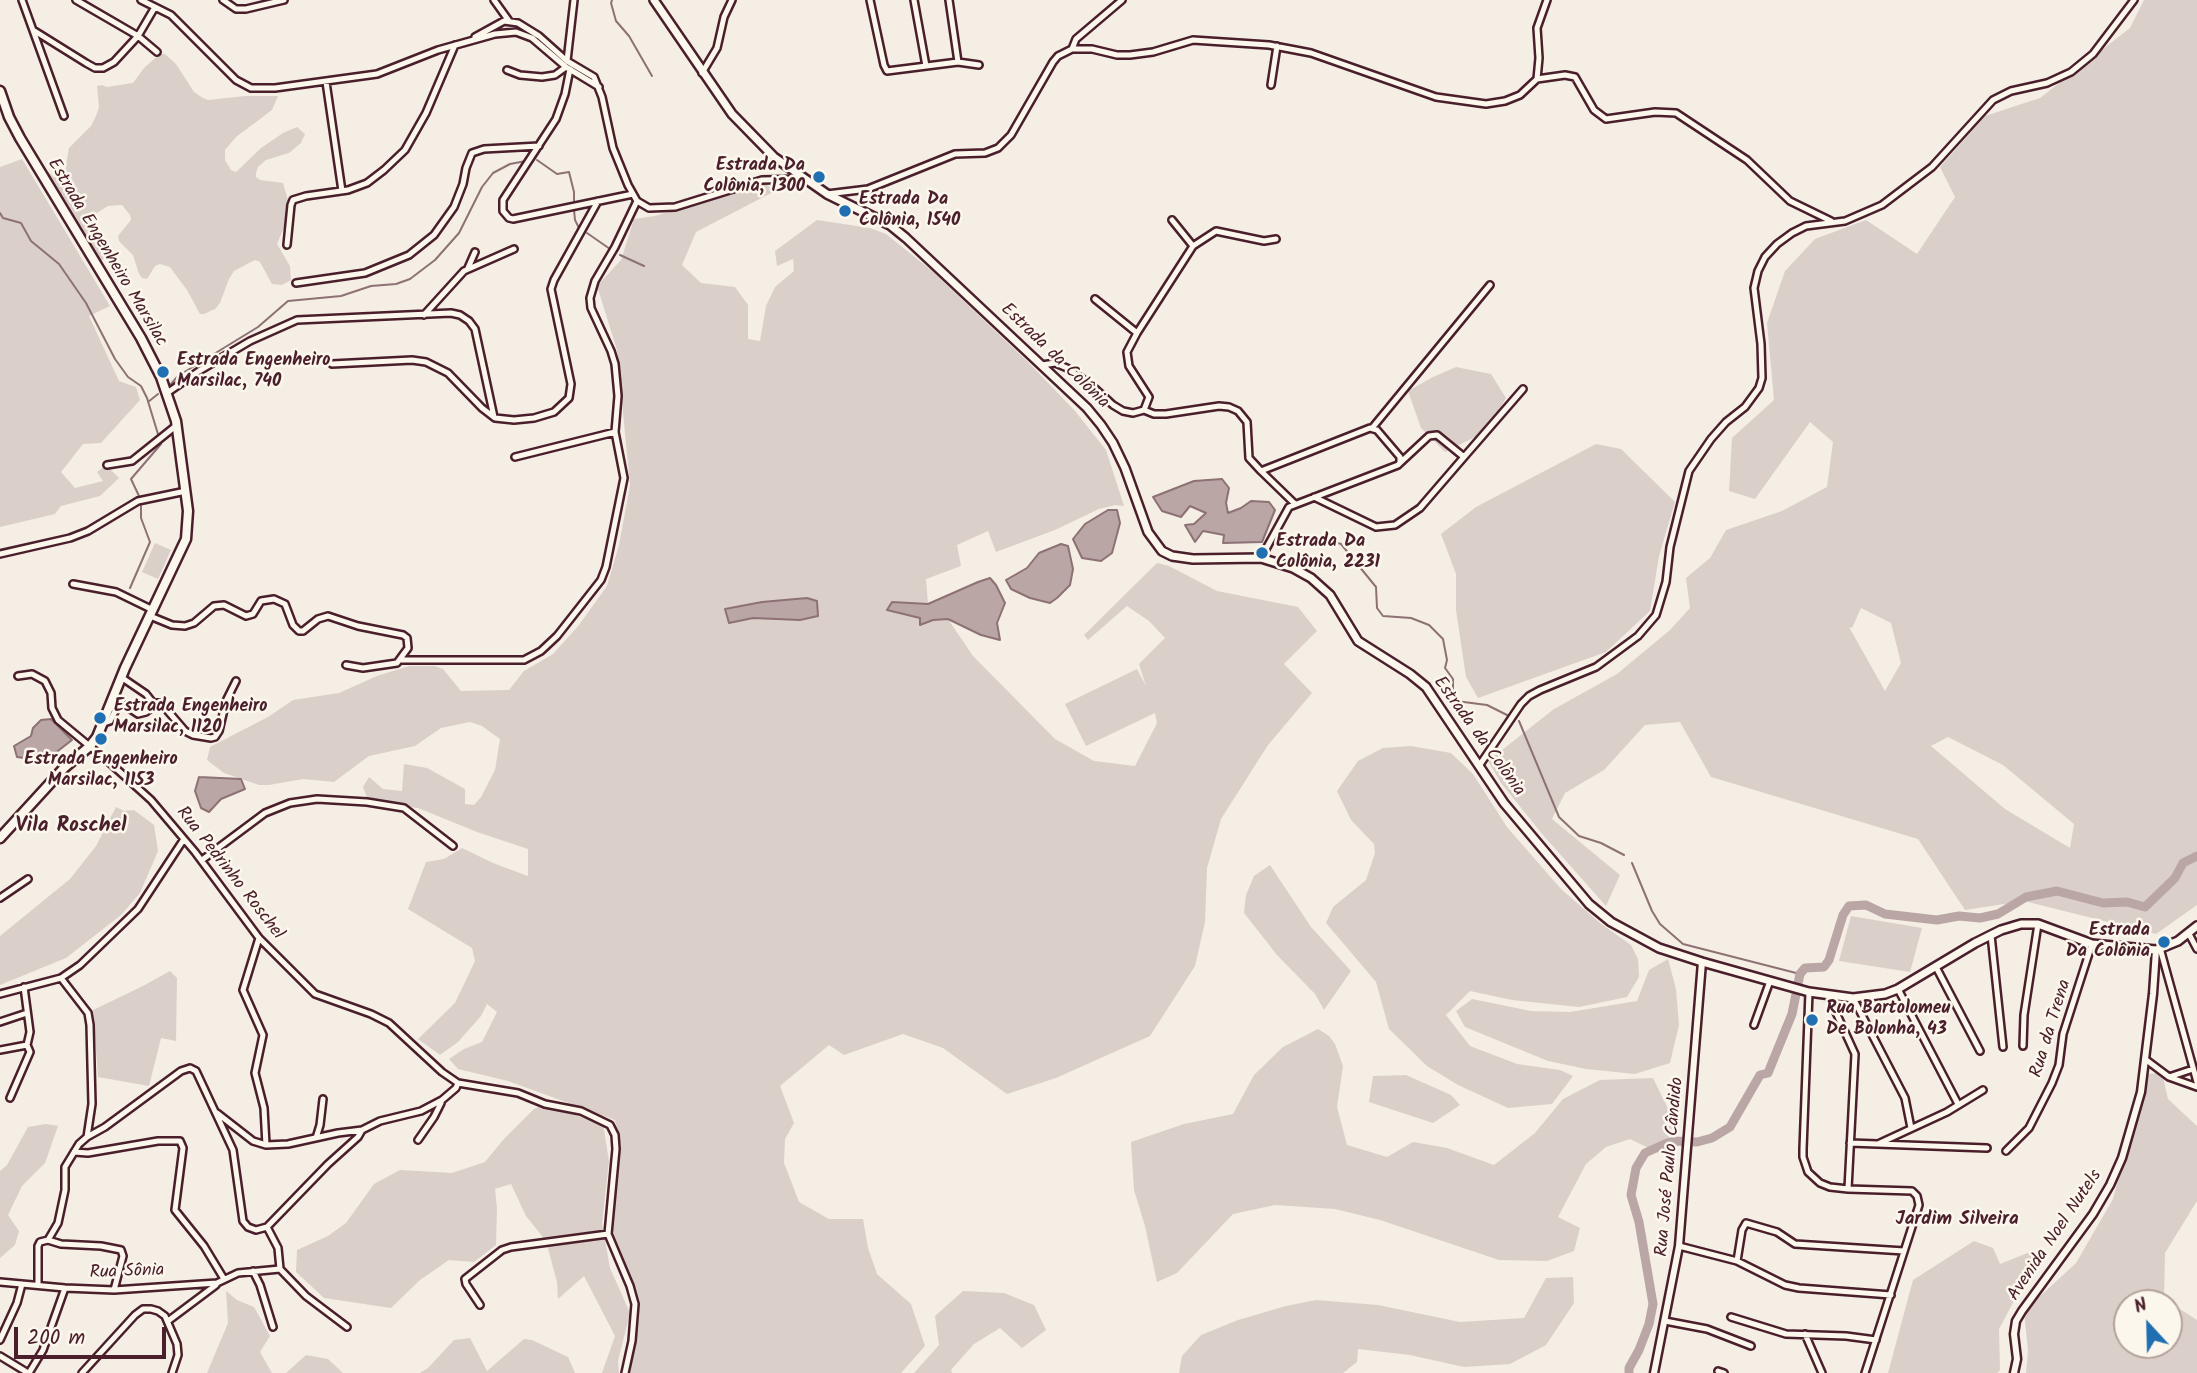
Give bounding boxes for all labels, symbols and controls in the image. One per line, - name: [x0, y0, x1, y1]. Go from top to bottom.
- street label: Estrada Engenheiro Marsilac: [41, 155, 171, 351]
- place label: Estrada Da Colônia, 1300: [704, 156, 805, 198]
- marker: Estrada Da Colônia, 1300: [811, 169, 827, 185]
- place label: Estrada Da Colônia, 1540: [859, 190, 960, 232]
- marker: Estrada Da Colônia, 1540: [837, 203, 853, 219]
- street label: Estrada da Colônia: [995, 300, 1113, 414]
- place label: Estrada Engenheiro Marsilac, 740: [177, 351, 331, 394]
- marker: Estrada Engenheiro Marsilac, 740: [155, 364, 171, 380]
- place label: Estrada Da Colônia, 2231: [1276, 532, 1380, 574]
- marker: Estrada Da Colônia, 2231: [1254, 545, 1270, 561]
- street label: Estrada da Colônia: [1427, 673, 1529, 801]
- place label: Estrada Engenheiro Marsilac, 1120: [114, 697, 268, 740]
- marker: Estrada Engenheiro Marsilac, 1120: [92, 710, 108, 726]
- marker: Estrada Engenheiro Marsilac, 1153: [93, 731, 109, 747]
- place label: Estrada Engenheiro Marsilac, 1153: [24, 750, 178, 792]
- street label: Rua Pedrinho Roschel: [170, 803, 288, 945]
- district label: Vila Roschel: [16, 814, 126, 840]
- place label: Estrada Da Colônia: [2066, 921, 2150, 964]
- marker: Estrada Da Colônia: [2156, 934, 2172, 950]
- street label: Rua da Trena: [2027, 977, 2077, 1081]
- place label: Rua Bartolomeu De Bolonha, 43: [1826, 999, 1950, 1042]
- marker: Rua Bartolomeu De Bolonha, 43: [1804, 1012, 1820, 1028]
- street label: Rua José Paulo Cândido: [1652, 1076, 1690, 1258]
- street label: Avenida Noel Nutels: [2004, 1166, 2108, 1306]
- district label: Jardim Silveira: [1895, 1210, 2019, 1232]
- street label: Rua Sônia: [89, 1261, 165, 1285]
- north arrow: [2113, 1289, 2183, 1359]
- text: N: [2130, 1290, 2152, 1323]
- scale bar: [18, 1314, 170, 1358]
- text: 200 m: [27, 1322, 85, 1355]

